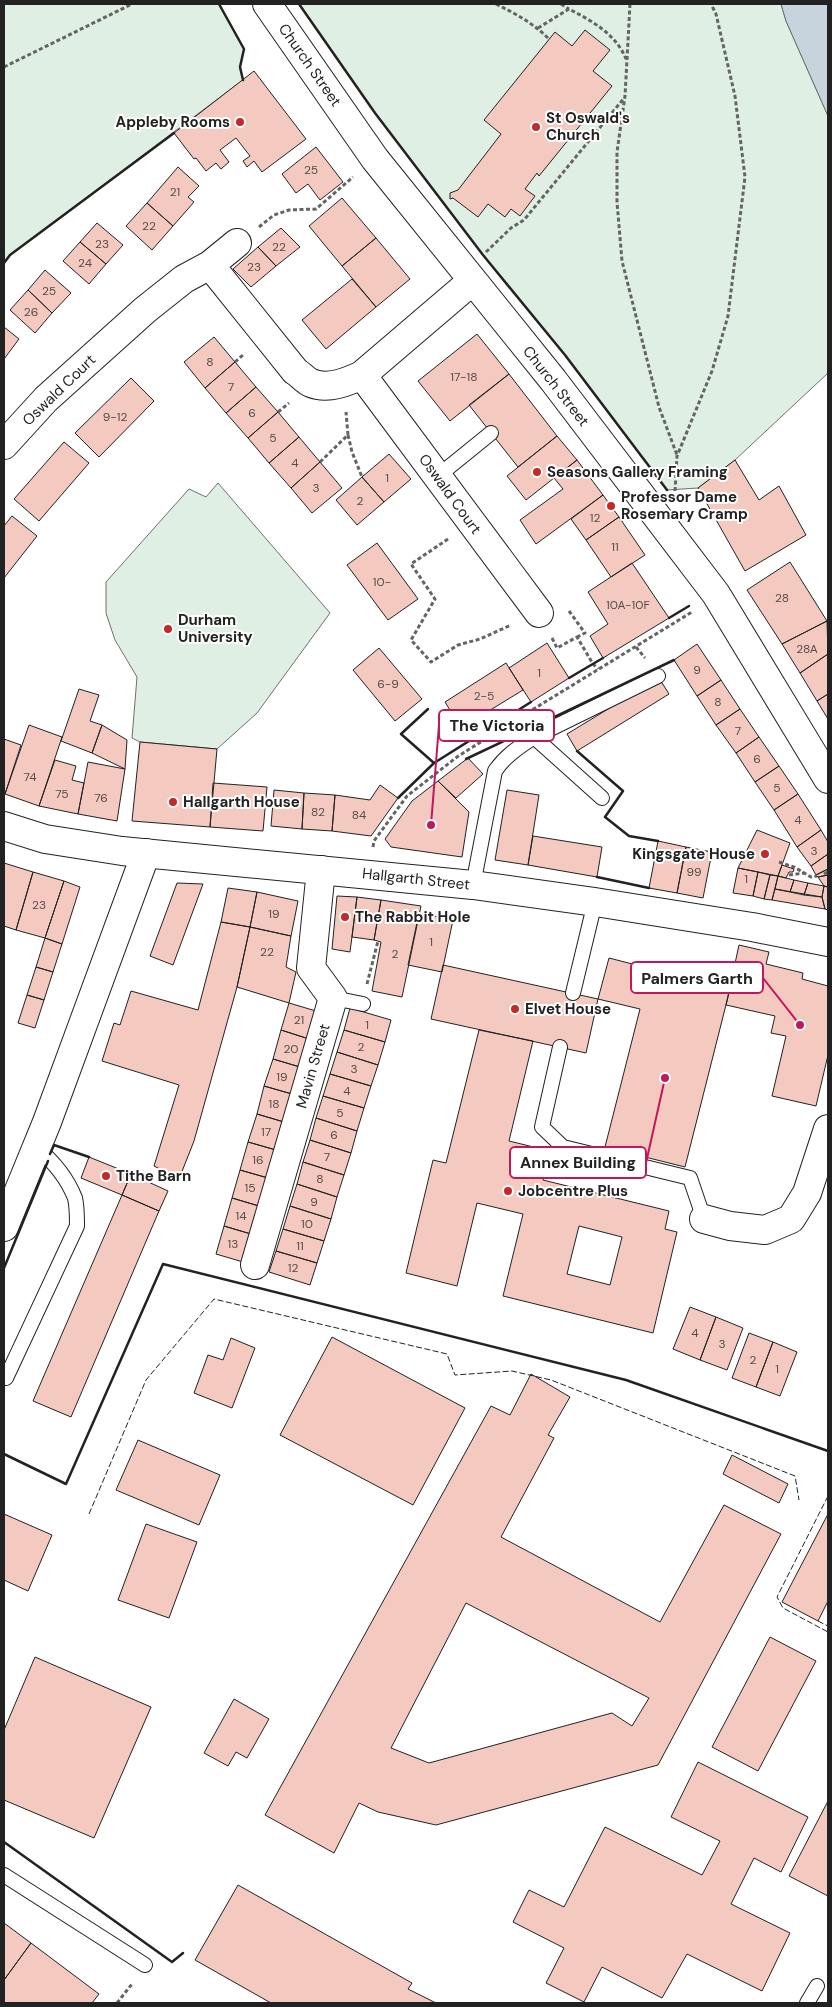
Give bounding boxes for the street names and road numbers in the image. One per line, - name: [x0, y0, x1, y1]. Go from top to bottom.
- street label: Church Street: [274, 20, 346, 111]
- street label: Church Street: [518, 342, 594, 430]
- street label: Oswald Court: [18, 350, 100, 430]
- street label: Oswald Court: [414, 450, 486, 538]
- street label: Hallgarth Street: [361, 863, 471, 895]
- street label: Mavin Street: [291, 1021, 335, 1111]

